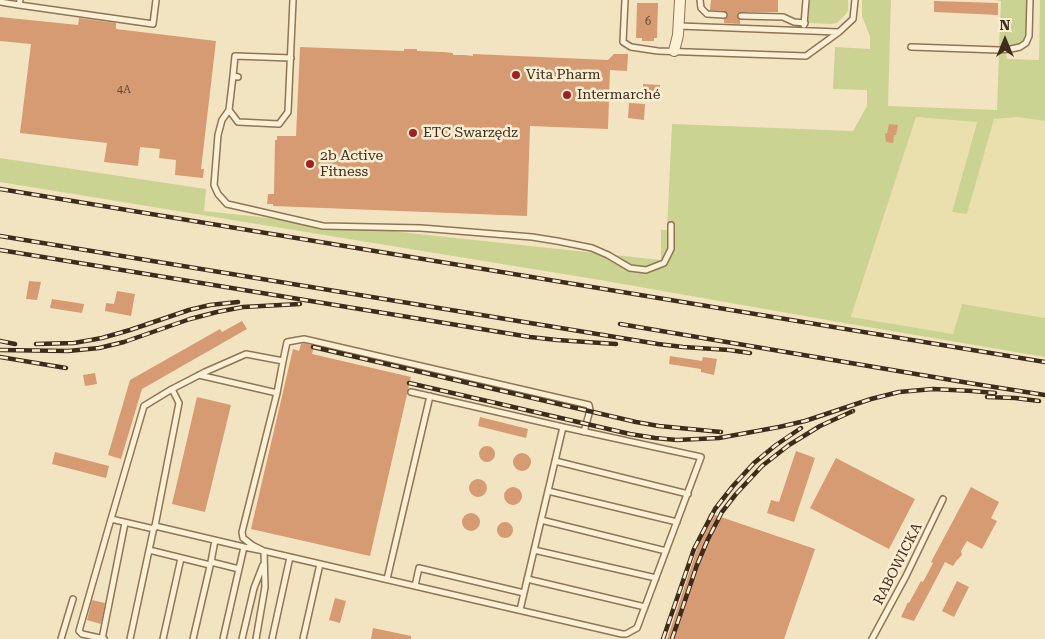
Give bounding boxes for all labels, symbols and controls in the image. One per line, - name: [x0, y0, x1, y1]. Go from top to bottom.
- house number: 6: [645, 15, 651, 29]
- north arrow: [980, 15, 1030, 65]
- text: N: [1000, 17, 1010, 33]
- place label: Vita Pharm: [526, 67, 601, 83]
- marker: Vita Pharm: [510, 69, 522, 81]
- house number: 4A: [117, 83, 131, 97]
- place label: Intermarché: [577, 87, 660, 103]
- marker: Intermarché: [561, 89, 573, 101]
- place label: ETC Swarzędz: [423, 125, 518, 141]
- marker: ETC Swarzędz: [407, 127, 419, 139]
- place label: 2b Active Fitness: [320, 148, 383, 180]
- marker: 2b Active Fitness: [304, 158, 316, 170]
- street label: RABOWICKA: [870, 520, 926, 608]

